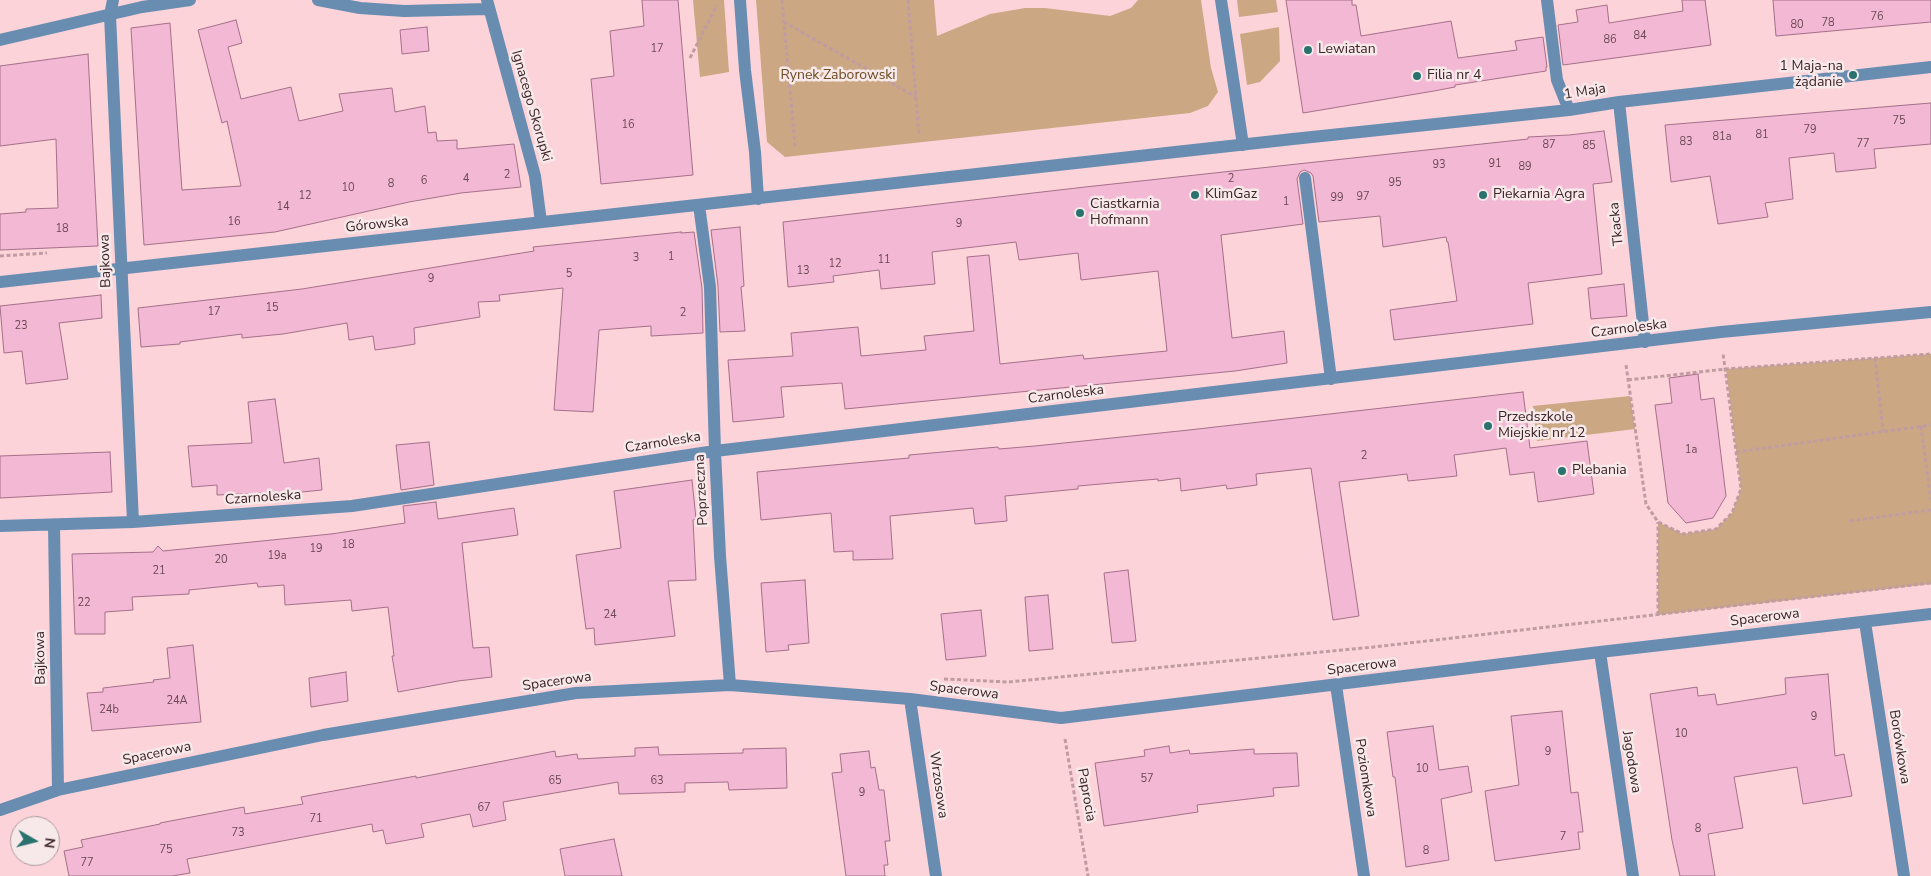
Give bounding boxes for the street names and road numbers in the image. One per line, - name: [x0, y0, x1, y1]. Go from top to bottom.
- street label: Ignacego Skorupki: [507, 48, 555, 164]
- street label: 1 Maja: [1563, 80, 1607, 104]
- street label: Tkacka: [1606, 201, 1628, 247]
- street label: Górowska: [345, 213, 409, 237]
- street label: Bajkowa: [97, 234, 115, 288]
- street label: Czarnoleska: [1590, 316, 1668, 342]
- street label: Czarnoleska: [1027, 382, 1105, 408]
- street label: Czarnoleska: [624, 429, 702, 457]
- street label: Poprzeczna: [692, 454, 712, 526]
- street label: Czarnoleska: [224, 487, 302, 509]
- street label: Spacerowa: [1729, 605, 1801, 631]
- street label: Bajkowa: [32, 631, 50, 685]
- street label: Spacerowa: [1326, 654, 1398, 680]
- street label: Spacerowa: [521, 669, 593, 695]
- street label: Spacerowa: [928, 678, 1000, 704]
- street label: Borówkowa: [1885, 709, 1913, 785]
- street label: Jagodowa: [1618, 730, 1644, 794]
- street label: Poziomkowa: [1351, 738, 1379, 818]
- street label: Spacerowa: [121, 739, 193, 769]
- street label: Wrzosowa: [925, 751, 951, 819]
- street label: Paprocia: [1073, 767, 1099, 823]

